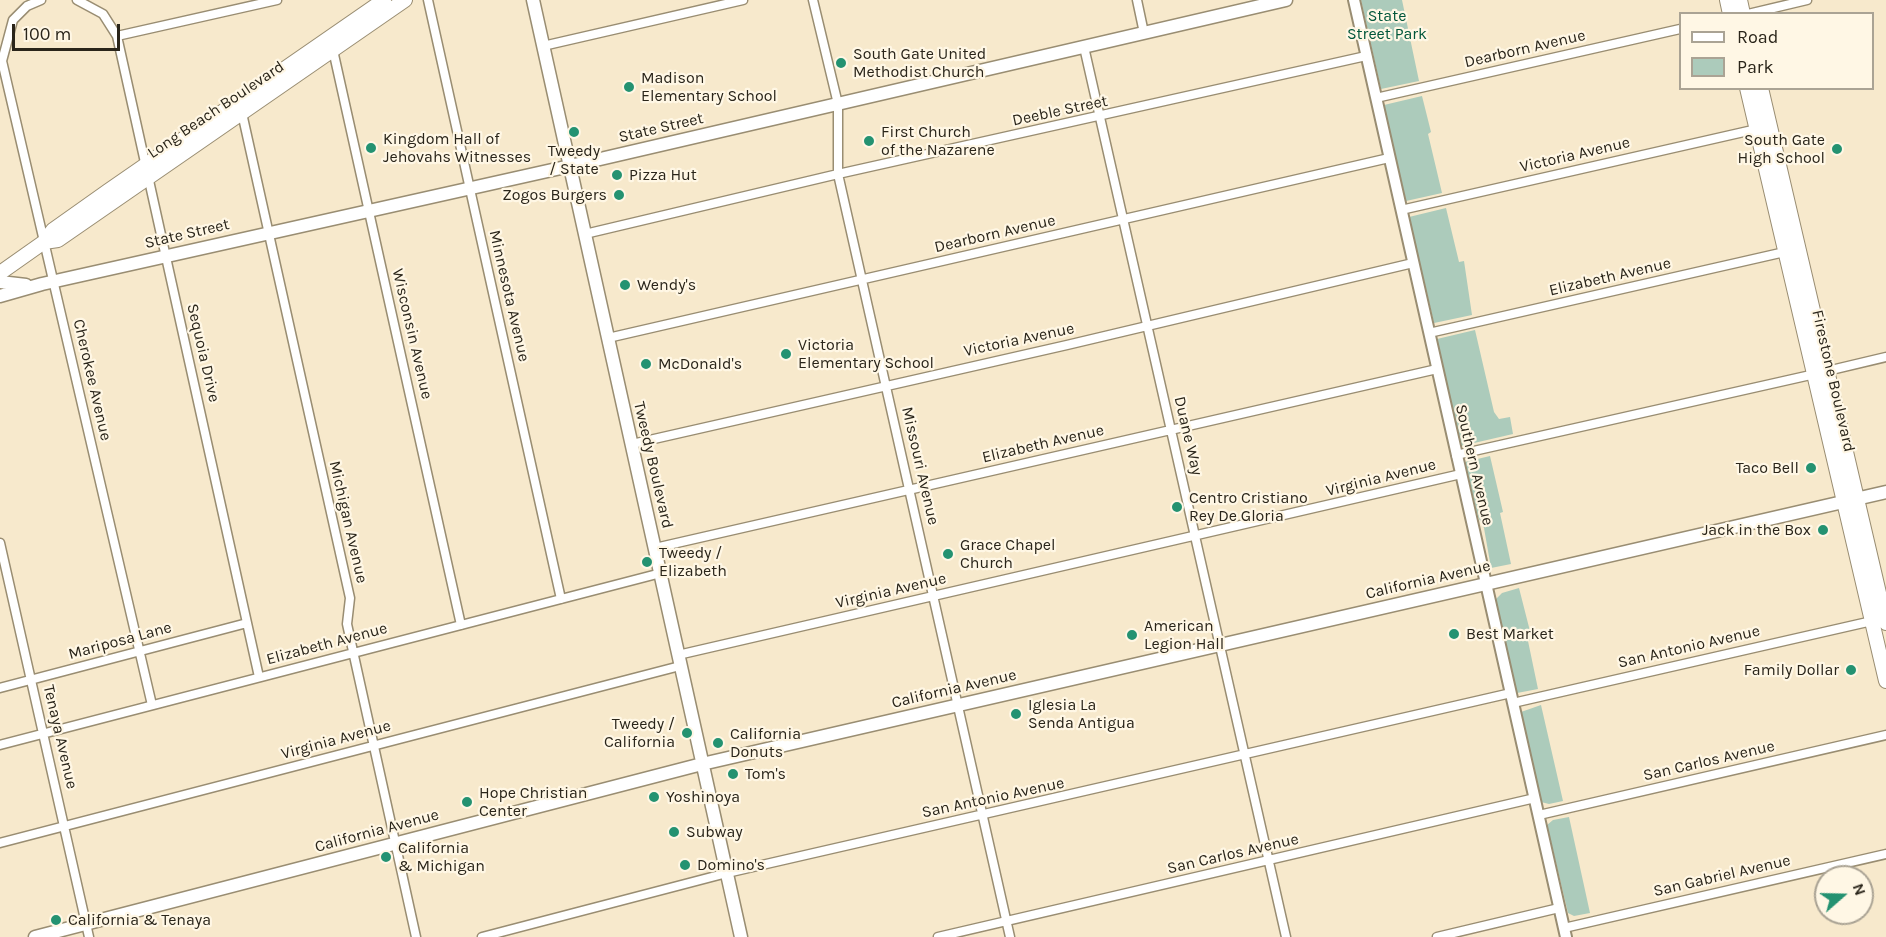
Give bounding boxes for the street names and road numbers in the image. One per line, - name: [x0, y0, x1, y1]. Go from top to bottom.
- street label: Dearborn Avenue: [1463, 26, 1587, 72]
- street label: Long Beach Boulevard: [144, 57, 288, 163]
- street label: Deeble Street: [1011, 92, 1109, 130]
- street label: State Street: [617, 109, 705, 147]
- street label: Victoria Avenue: [1518, 133, 1632, 177]
- street label: Dearborn Avenue: [933, 211, 1057, 257]
- street label: State Street: [143, 215, 231, 253]
- street label: Minnesota Avenue: [485, 228, 533, 364]
- street label: Elizabeth Avenue: [1547, 254, 1673, 300]
- street label: Wisconsin Avenue: [388, 267, 436, 401]
- street label: Sequoia Drive: [182, 302, 224, 404]
- street label: Firestone Boulevard: [1807, 308, 1859, 454]
- street label: Cherokee Avenue: [69, 317, 115, 443]
- street label: Victoria Avenue: [962, 319, 1076, 361]
- street label: Duane Way: [1170, 394, 1206, 478]
- street label: Tweedy Boulevard: [629, 400, 677, 530]
- street label: Southern Avenue: [1451, 402, 1497, 528]
- street label: Missouri Avenue: [897, 405, 943, 527]
- street label: Elizabeth Avenue: [980, 421, 1106, 467]
- street label: Virginia Avenue: [1324, 455, 1438, 501]
- street label: Michigan Avenue: [325, 459, 371, 585]
- street label: California Avenue: [1364, 556, 1492, 604]
- street label: Virginia Avenue: [834, 569, 948, 613]
- street label: Mariposa Lane: [66, 618, 174, 664]
- street label: Elizabeth Avenue: [264, 619, 390, 669]
- street label: San Antonio Avenue: [1616, 621, 1762, 673]
- street label: California Avenue: [890, 665, 1018, 713]
- street label: Tenaya Avenue: [39, 683, 81, 791]
- street label: Virginia Avenue: [279, 716, 393, 764]
- street label: San Carlos Avenue: [1641, 737, 1777, 785]
- street label: San Antonio Avenue: [920, 774, 1066, 822]
- street label: California Avenue: [313, 805, 441, 857]
- street label: San Carlos Avenue: [1165, 830, 1301, 878]
- street label: San Gabriel Avenue: [1652, 851, 1792, 901]

